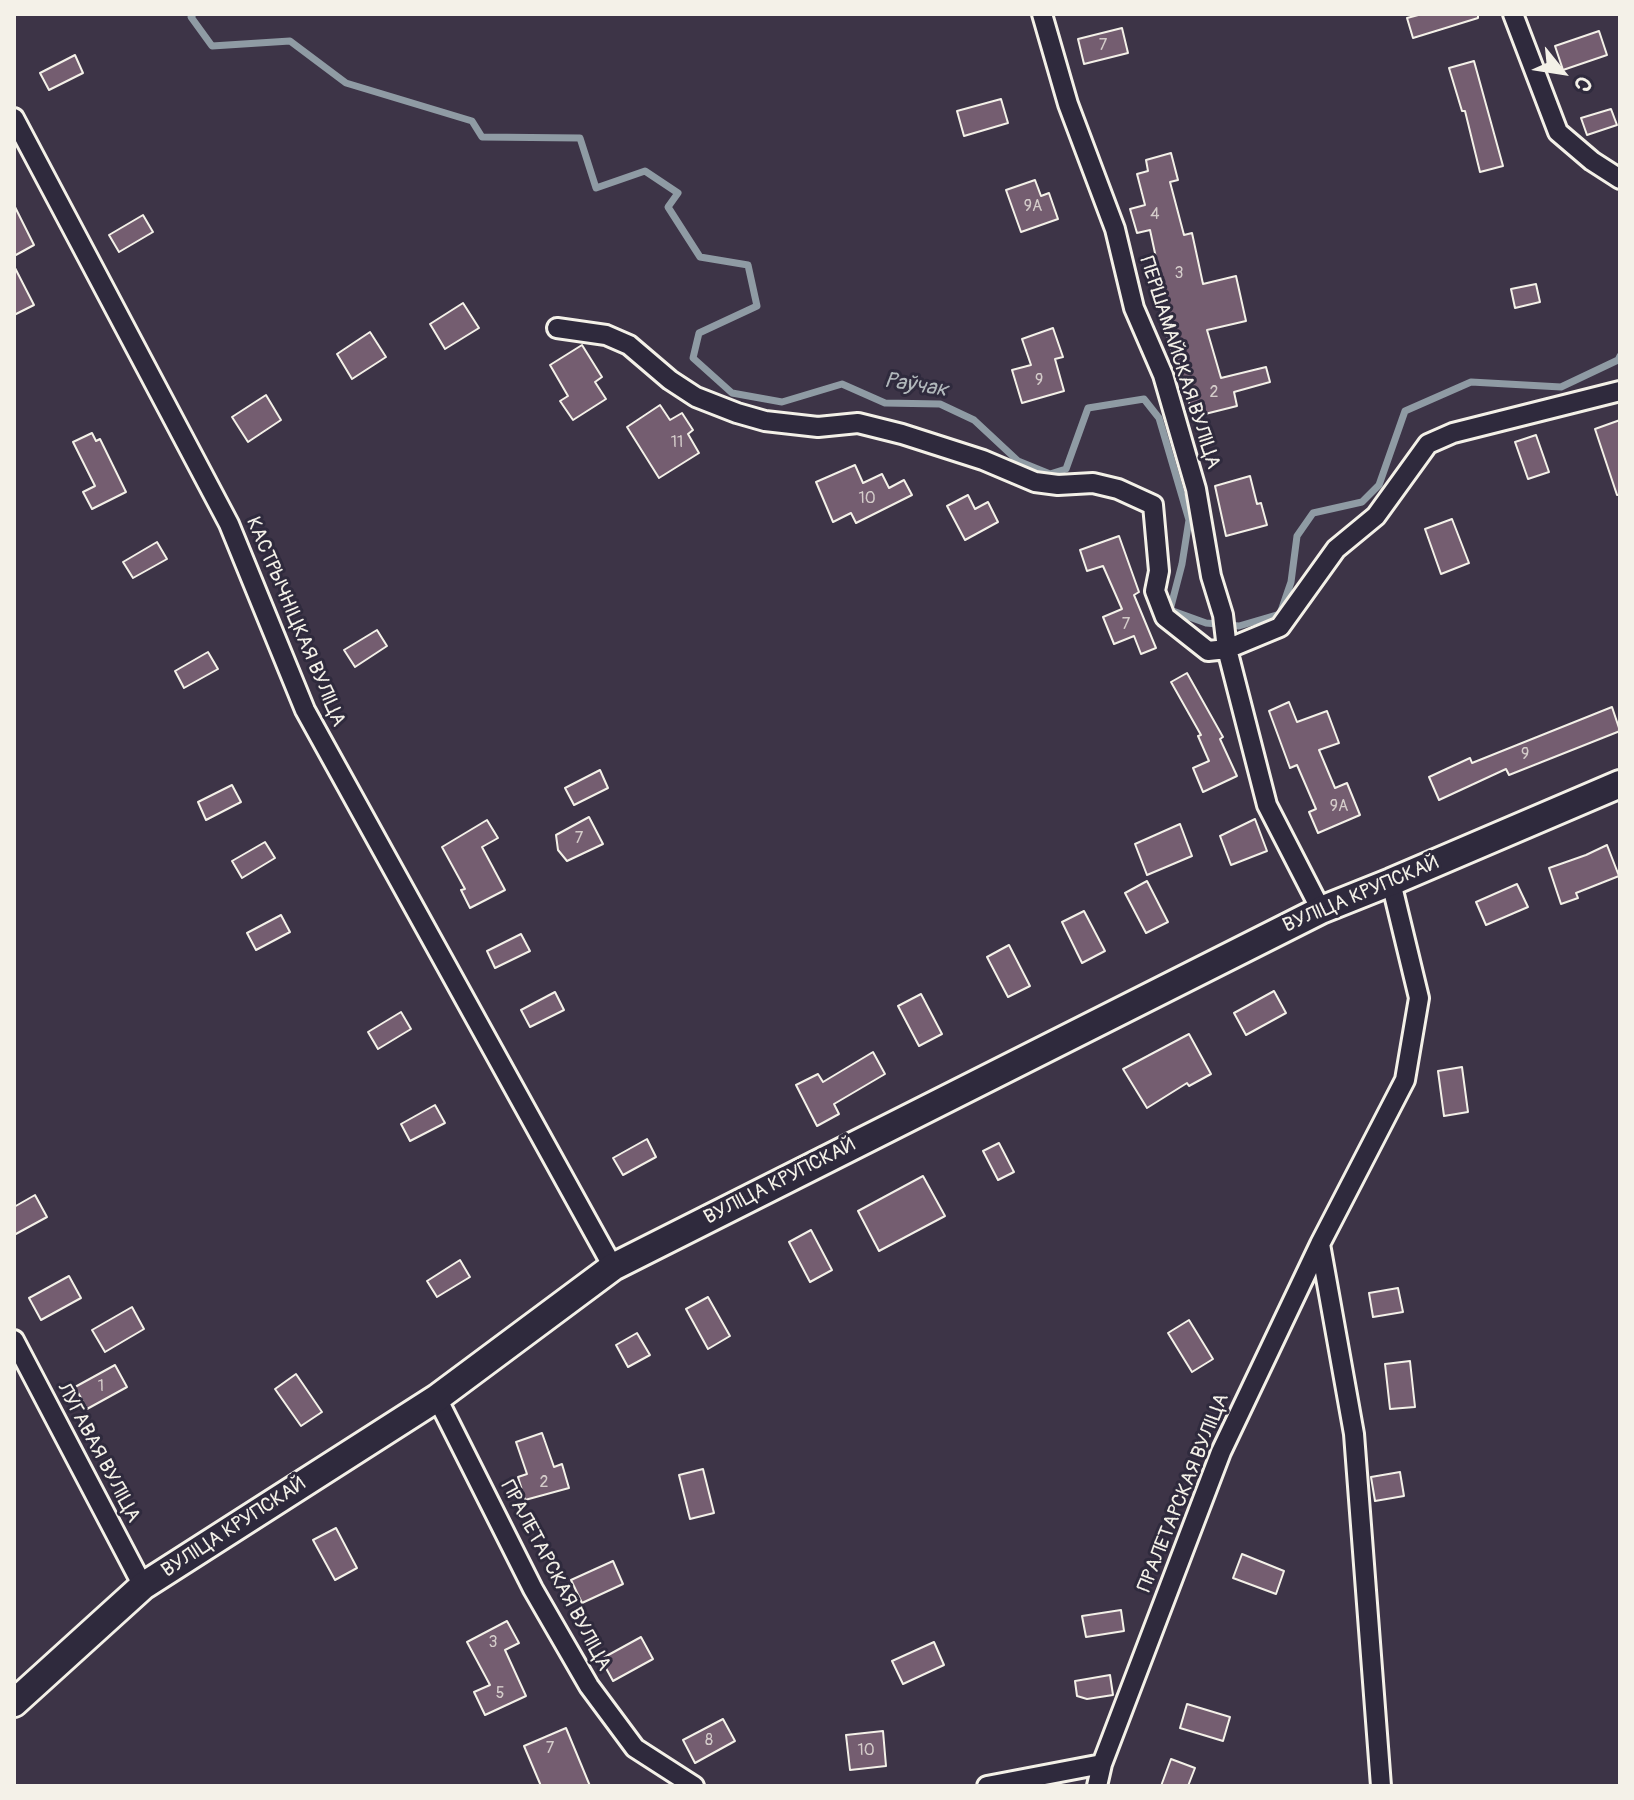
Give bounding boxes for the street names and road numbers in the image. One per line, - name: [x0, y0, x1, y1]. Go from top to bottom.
- street label: ПЕРШАМАЙСКАЯ ВУЛІЦА: [1133, 254, 1225, 472]
- street label: КАСТРЫЧНІЦКАЯ ВУЛІЦА: [240, 514, 350, 730]
- street label: ВУЛІЦА КРУПСКАЙ: [1280, 851, 1442, 939]
- street label: ВУЛІЦА КРУПСКАЙ: [700, 1133, 860, 1231]
- street label: ЛУГАВАЯ ВУЛІЦА: [51, 1379, 145, 1527]
- street label: ПРАЛЕТАРСКАЯ ВУЛІЦА: [1133, 1390, 1235, 1596]
- street label: ВУЛІЦА КРУПСКАЙ: [158, 1473, 310, 1583]
- street label: ПРАЛЕТАРСКАЯ ВУЛІЦА: [495, 1477, 615, 1675]

